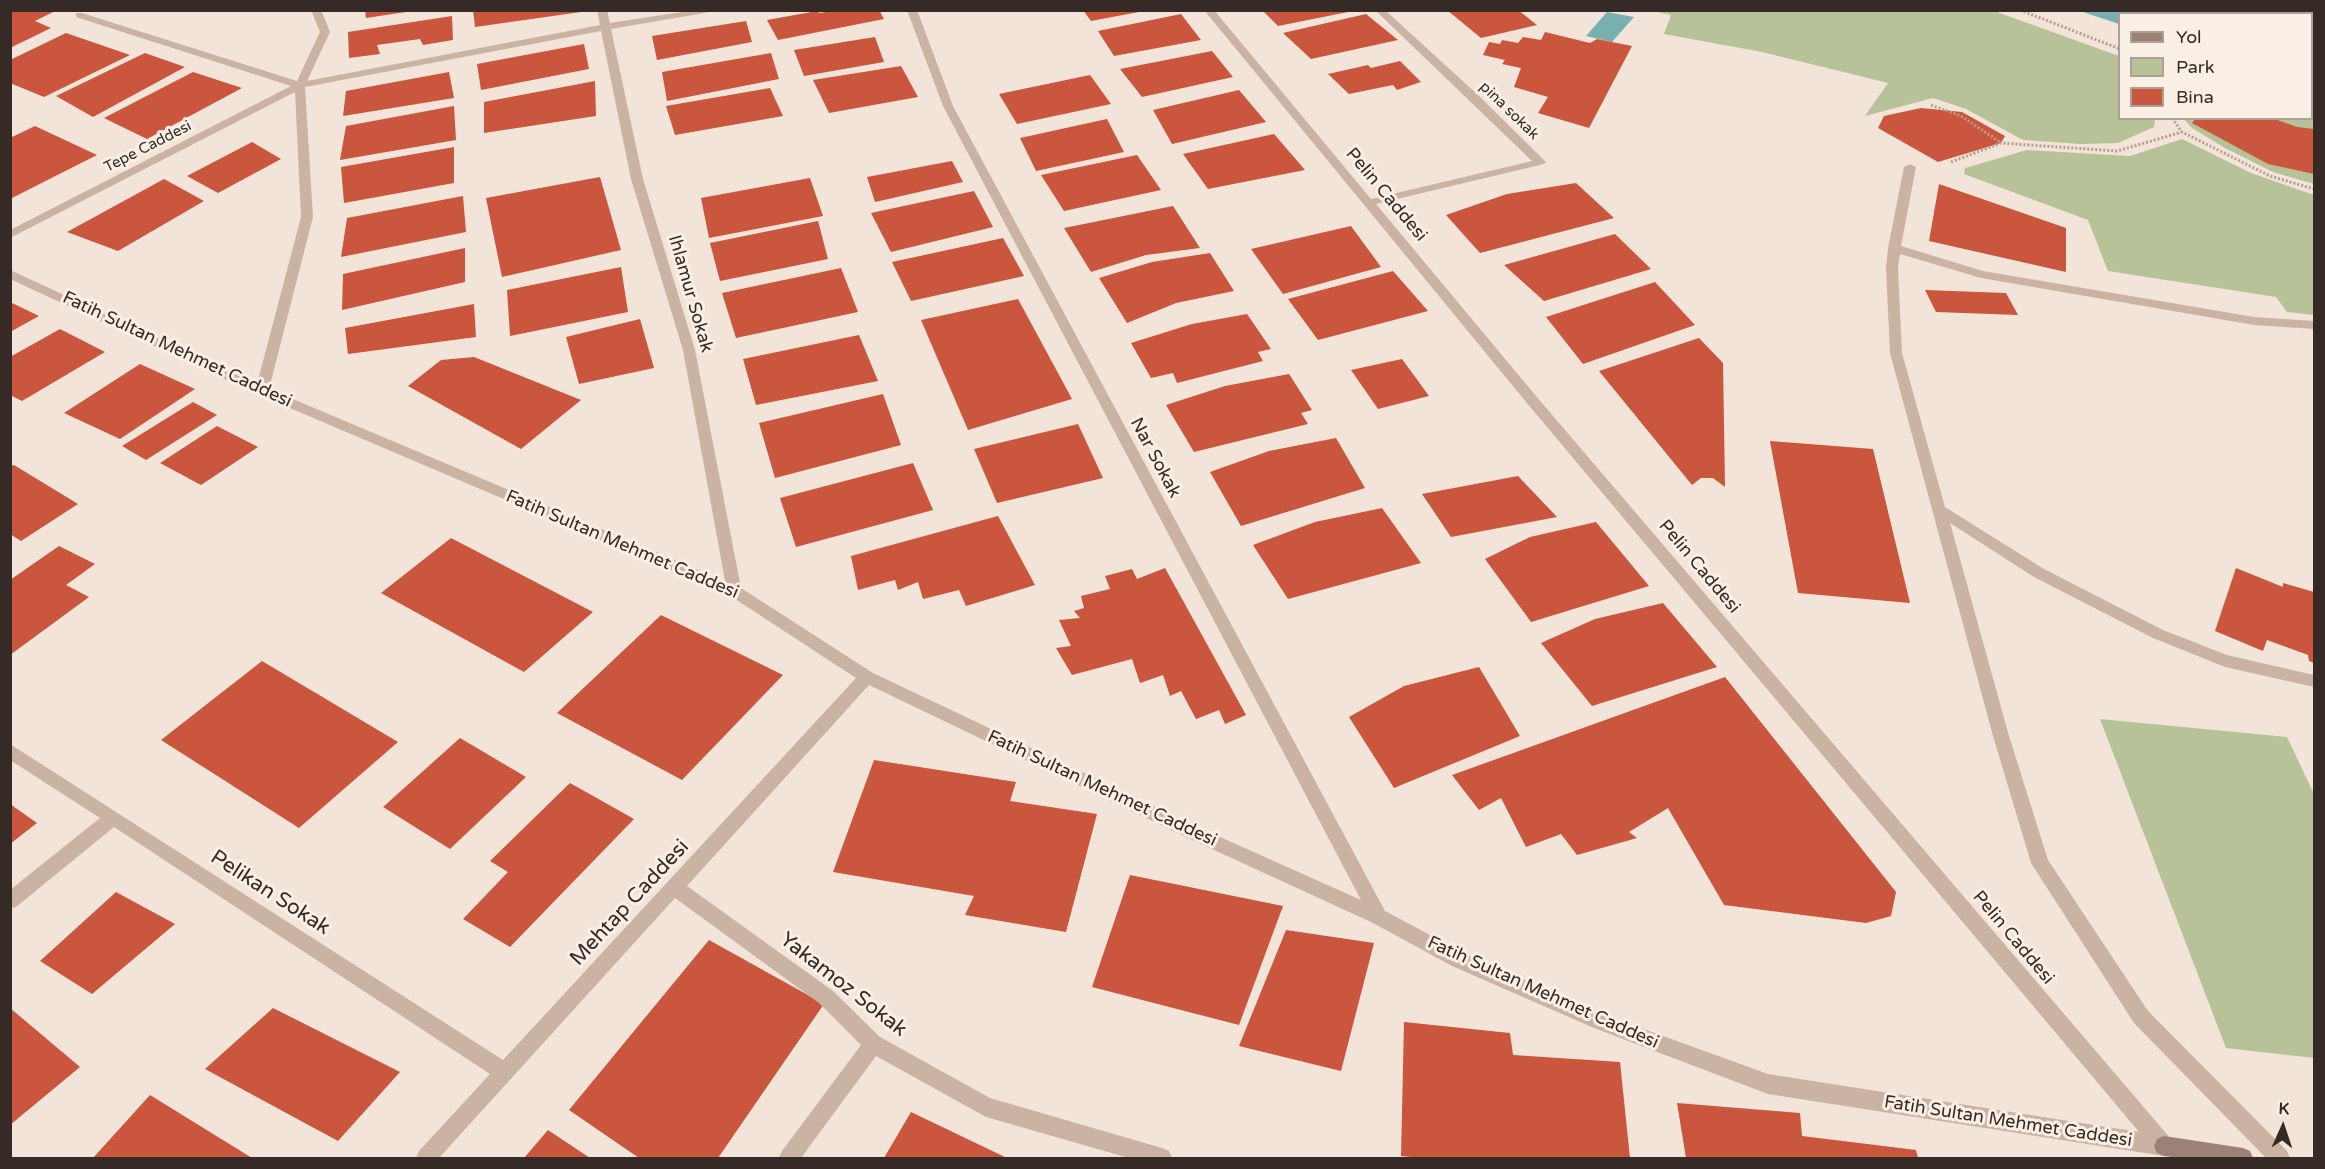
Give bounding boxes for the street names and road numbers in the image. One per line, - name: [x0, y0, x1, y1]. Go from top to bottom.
- street label: pina sokak: [1476, 78, 1542, 144]
- street label: Tepe Caddesi: [101, 117, 195, 177]
- street label: Pelin Caddesi: [1341, 144, 1431, 246]
- street label: Ihlamur Sokak: [663, 233, 717, 355]
- street label: Fatih Sultan Mehmet Caddesi: [59, 287, 295, 413]
- street label: Nar Sokak: [1125, 414, 1185, 502]
- street label: Fatih Sultan Mehmet Caddesi: [502, 486, 742, 604]
- street label: Pelin Caddesi: [1654, 516, 1744, 618]
- street label: Fatih Sultan Mehmet Caddesi: [984, 726, 1220, 852]
- street label: Mehtap Caddesi: [565, 835, 695, 971]
- street label: Pelikan Sokak: [205, 845, 335, 941]
- street label: Pelin Caddesi: [1968, 887, 2058, 989]
- street label: Yakamoz Sokak: [774, 927, 912, 1043]
- street label: Fatih Sultan Mehmet Caddesi: [1424, 932, 1662, 1054]
- street label: Fatih Sultan Mehmet Caddesi: [1883, 1092, 2133, 1152]

